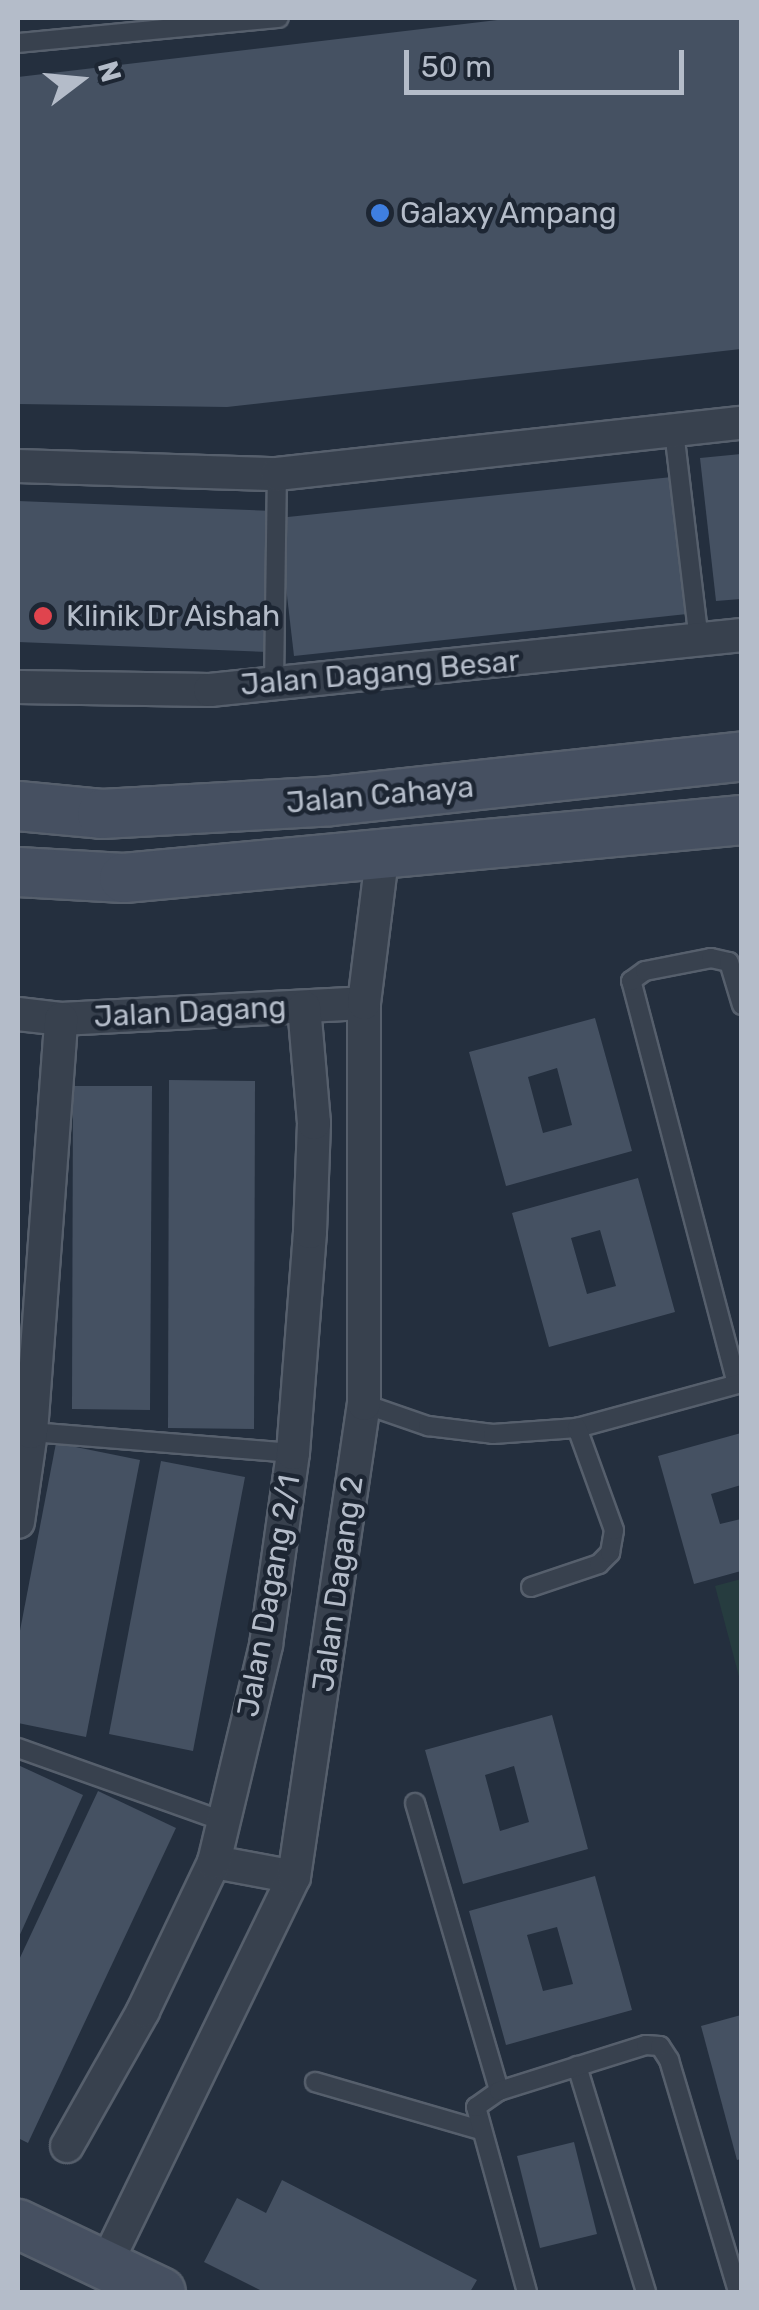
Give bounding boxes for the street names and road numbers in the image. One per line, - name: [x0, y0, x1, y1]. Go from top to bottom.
- street label: Jalan Dagang Besar: [239, 643, 521, 703]
- street label: Jalan Cahaya: [285, 769, 475, 821]
- street label: Jalan Dagang: [93, 989, 287, 1035]
- street label: Jalan Dagang 2/1: [230, 1472, 308, 1720]
- street label: Jalan Dagang 2: [305, 1474, 371, 1694]

